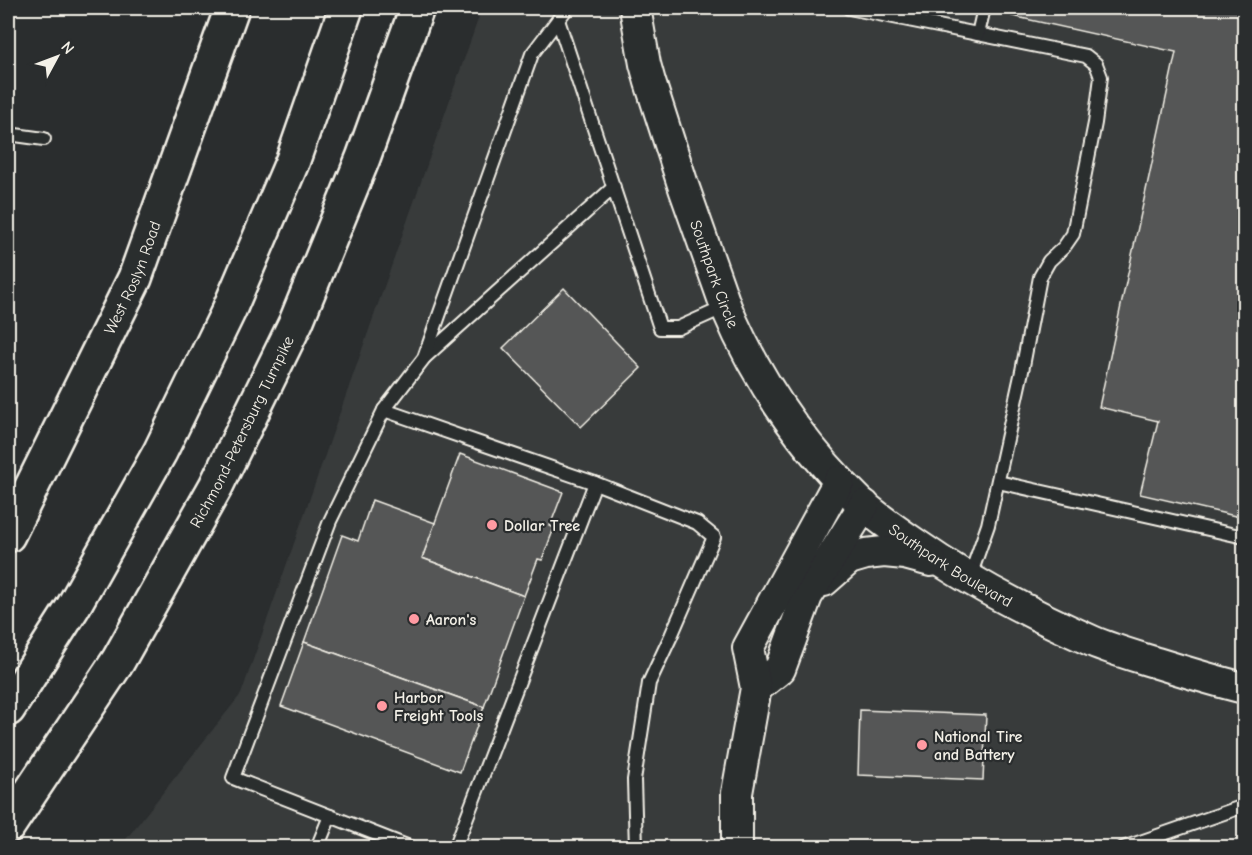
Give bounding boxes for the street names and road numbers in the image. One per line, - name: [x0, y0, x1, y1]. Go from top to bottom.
- street label: Southpark Circle: [686, 218, 742, 331]
- street label: West Roslyn Road: [101, 219, 165, 337]
- street label: Richmond-Petersburg Turnpike: [187, 333, 298, 531]
- street label: Southpark Boulevard: [885, 520, 1015, 611]

